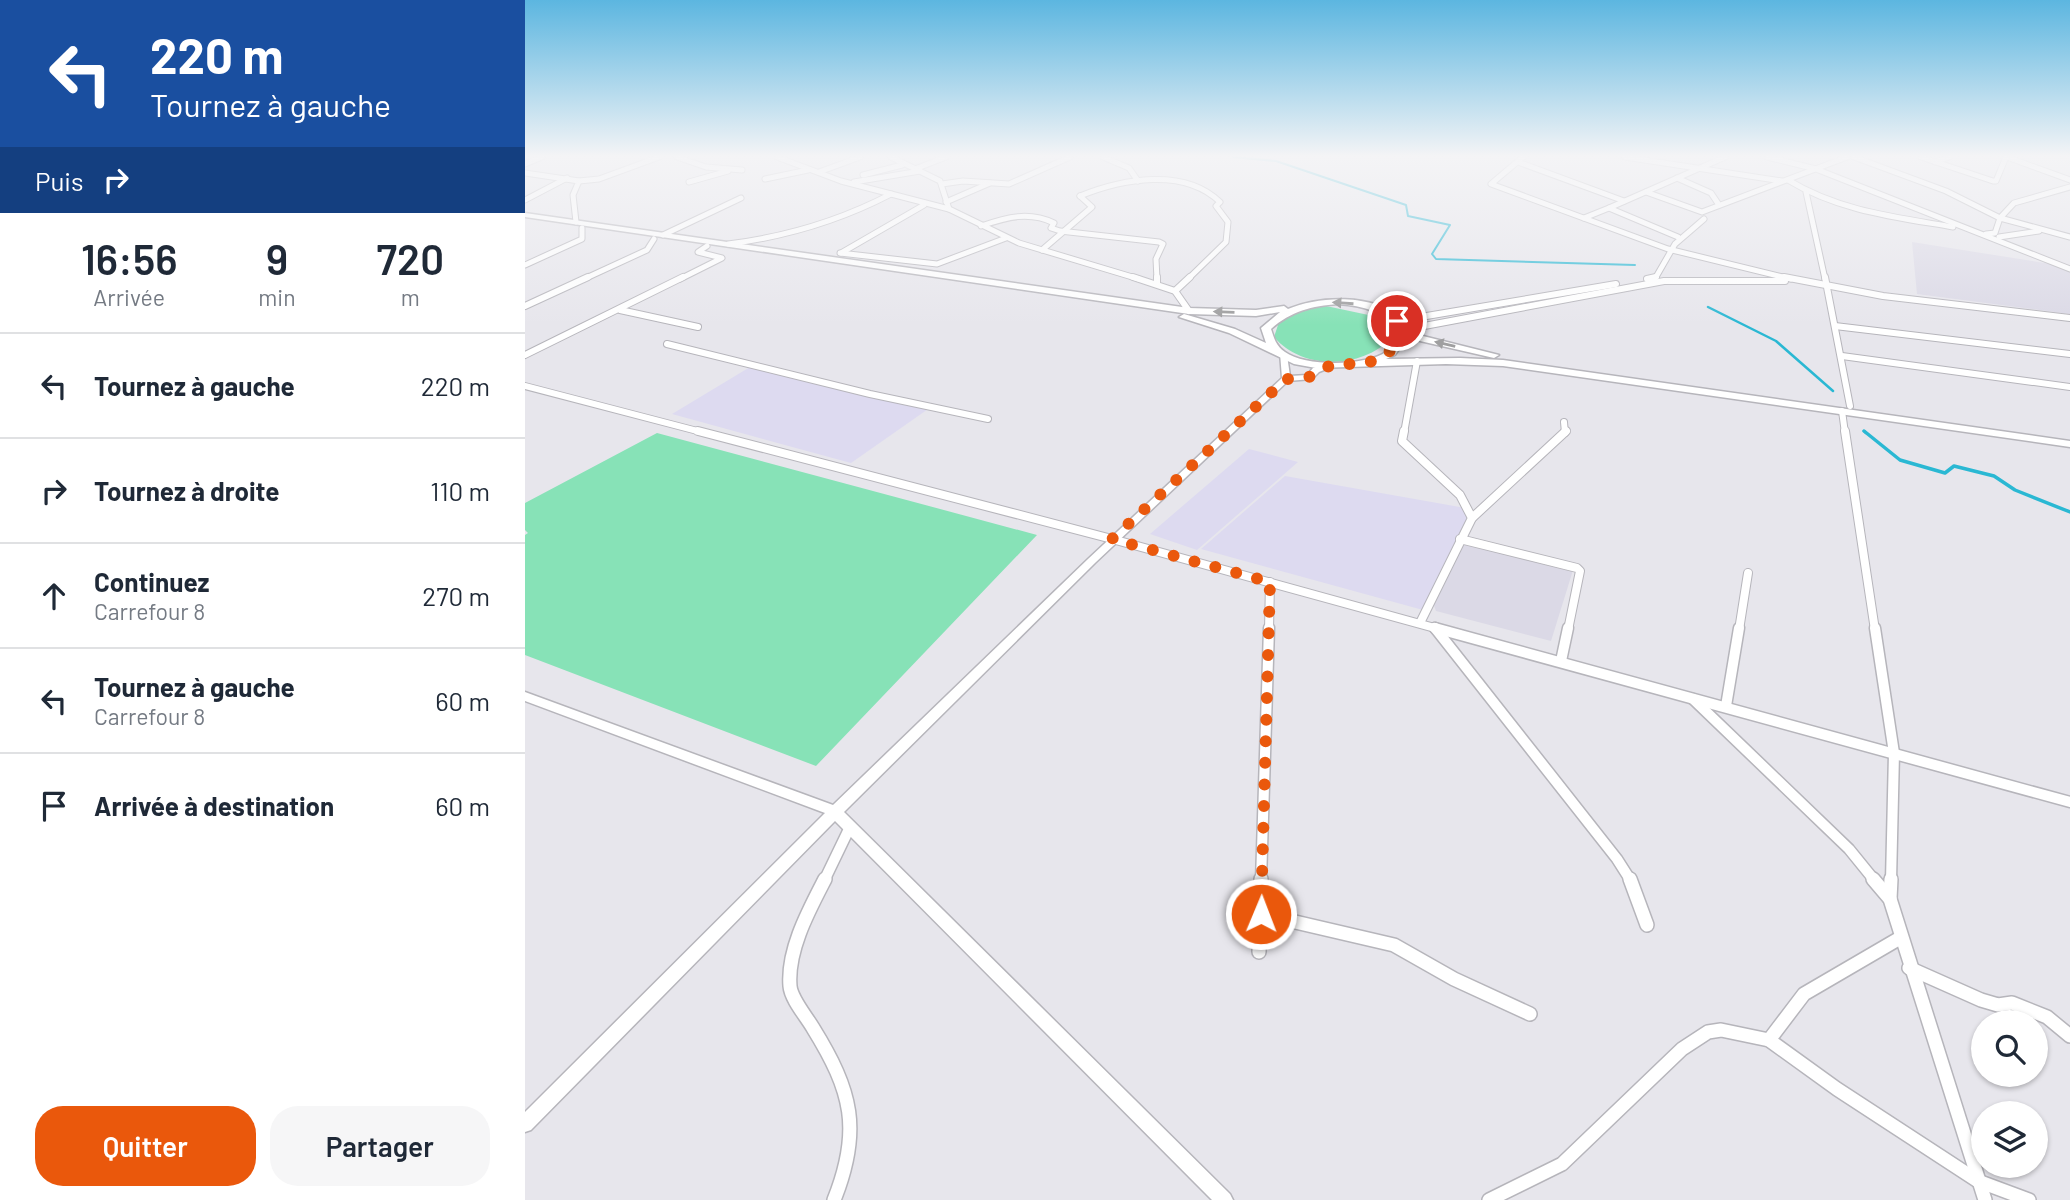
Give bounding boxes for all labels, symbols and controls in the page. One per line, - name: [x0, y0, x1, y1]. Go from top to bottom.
- text: 220 m: [150, 25, 284, 84]
- icon: left: [35, 28, 126, 119]
- text: Tournez à gauche: [150, 85, 391, 123]
- icon: right: [97, 161, 135, 199]
- text: Puis: [35, 165, 83, 196]
- text: 16:56: [81, 233, 177, 283]
- text: 9: [266, 233, 288, 283]
- text: 720: [377, 233, 444, 283]
- text: Arrivée: [93, 283, 165, 311]
- text: min: [258, 283, 296, 311]
- text: m: [401, 283, 420, 311]
- pin: [1367, 291, 1427, 351]
- one-way arrow: [1332, 297, 1354, 308]
- icon: arrive: [1378, 302, 1416, 340]
- one-way arrow: [1213, 307, 1235, 318]
- one-way arrow: [1434, 338, 1456, 349]
- icon: left: [35, 367, 73, 405]
- text: Tournez à gauche: [94, 370, 295, 401]
- text: 220 m: [421, 370, 490, 401]
- icon: right: [35, 472, 73, 510]
- text: Tournez à droite: [94, 475, 279, 506]
- text: 110 m: [430, 475, 490, 506]
- text: Continuez: [94, 566, 210, 597]
- icon: ahead: [35, 577, 73, 615]
- text: 270 m: [422, 580, 490, 611]
- text: Carrefour 8: [94, 597, 205, 625]
- text: Tournez à gauche: [94, 671, 295, 702]
- icon: left: [35, 682, 73, 720]
- text: 60 m: [435, 685, 490, 716]
- text: Carrefour 8: [94, 702, 205, 730]
- icon: arrive: [35, 787, 73, 825]
- text: Arrivée à destination: [94, 790, 334, 821]
- text: 60 m: [435, 790, 490, 821]
- position arrow: [1224, 877, 1298, 951]
- map controls: [1971, 1010, 2048, 1178]
- button: search: [1971, 1010, 2048, 1087]
- button: layers: [1971, 1101, 2048, 1178]
- button: Quitter: [35, 1106, 256, 1186]
- button: Partager: [270, 1106, 490, 1186]

